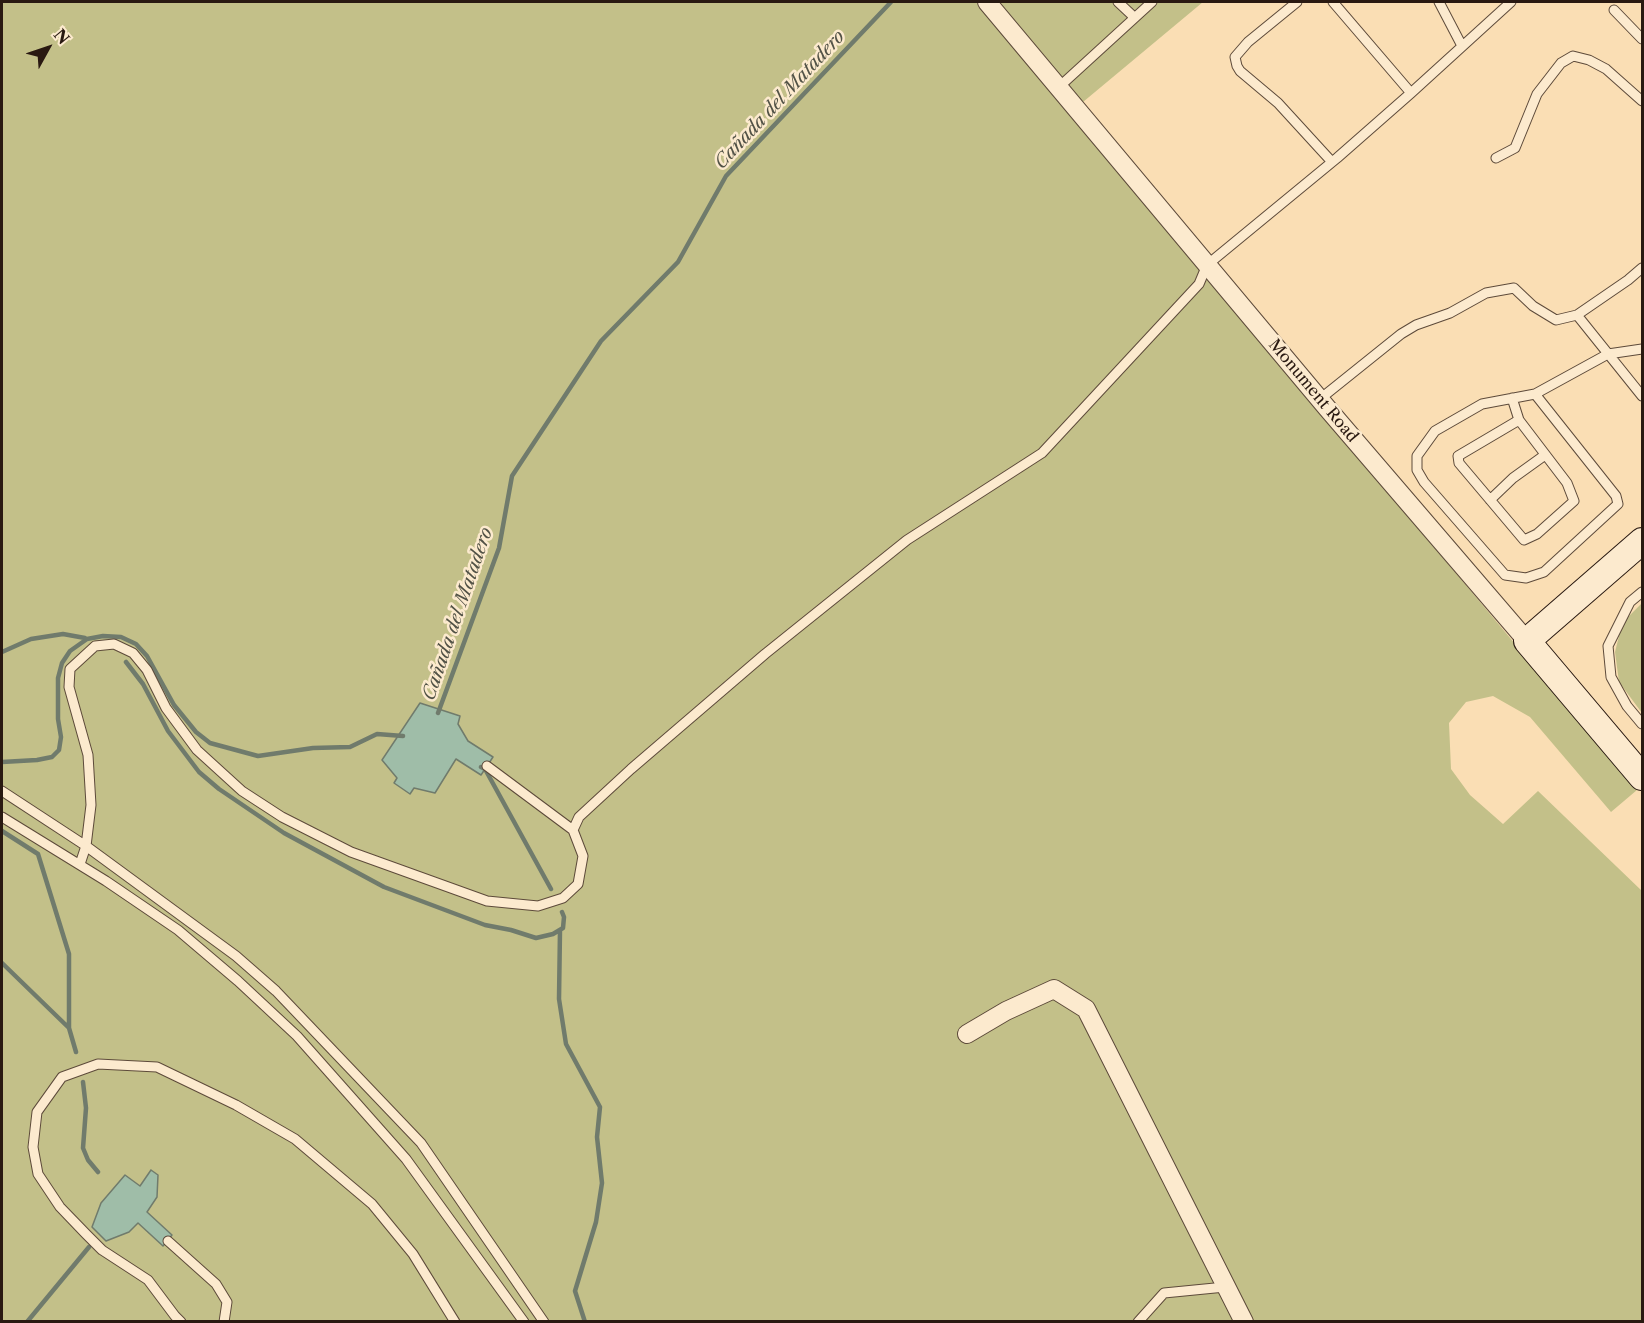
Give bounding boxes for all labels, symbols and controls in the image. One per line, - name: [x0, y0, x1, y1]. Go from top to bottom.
- north arrow: [18, 18, 78, 78]
- text: N: [50, 25, 74, 48]
- water label: Cañada del Matadero: [710, 26, 850, 174]
- street label: Monument Road: [1264, 335, 1362, 447]
- water label: Cañada del Matadero: [418, 525, 498, 703]

